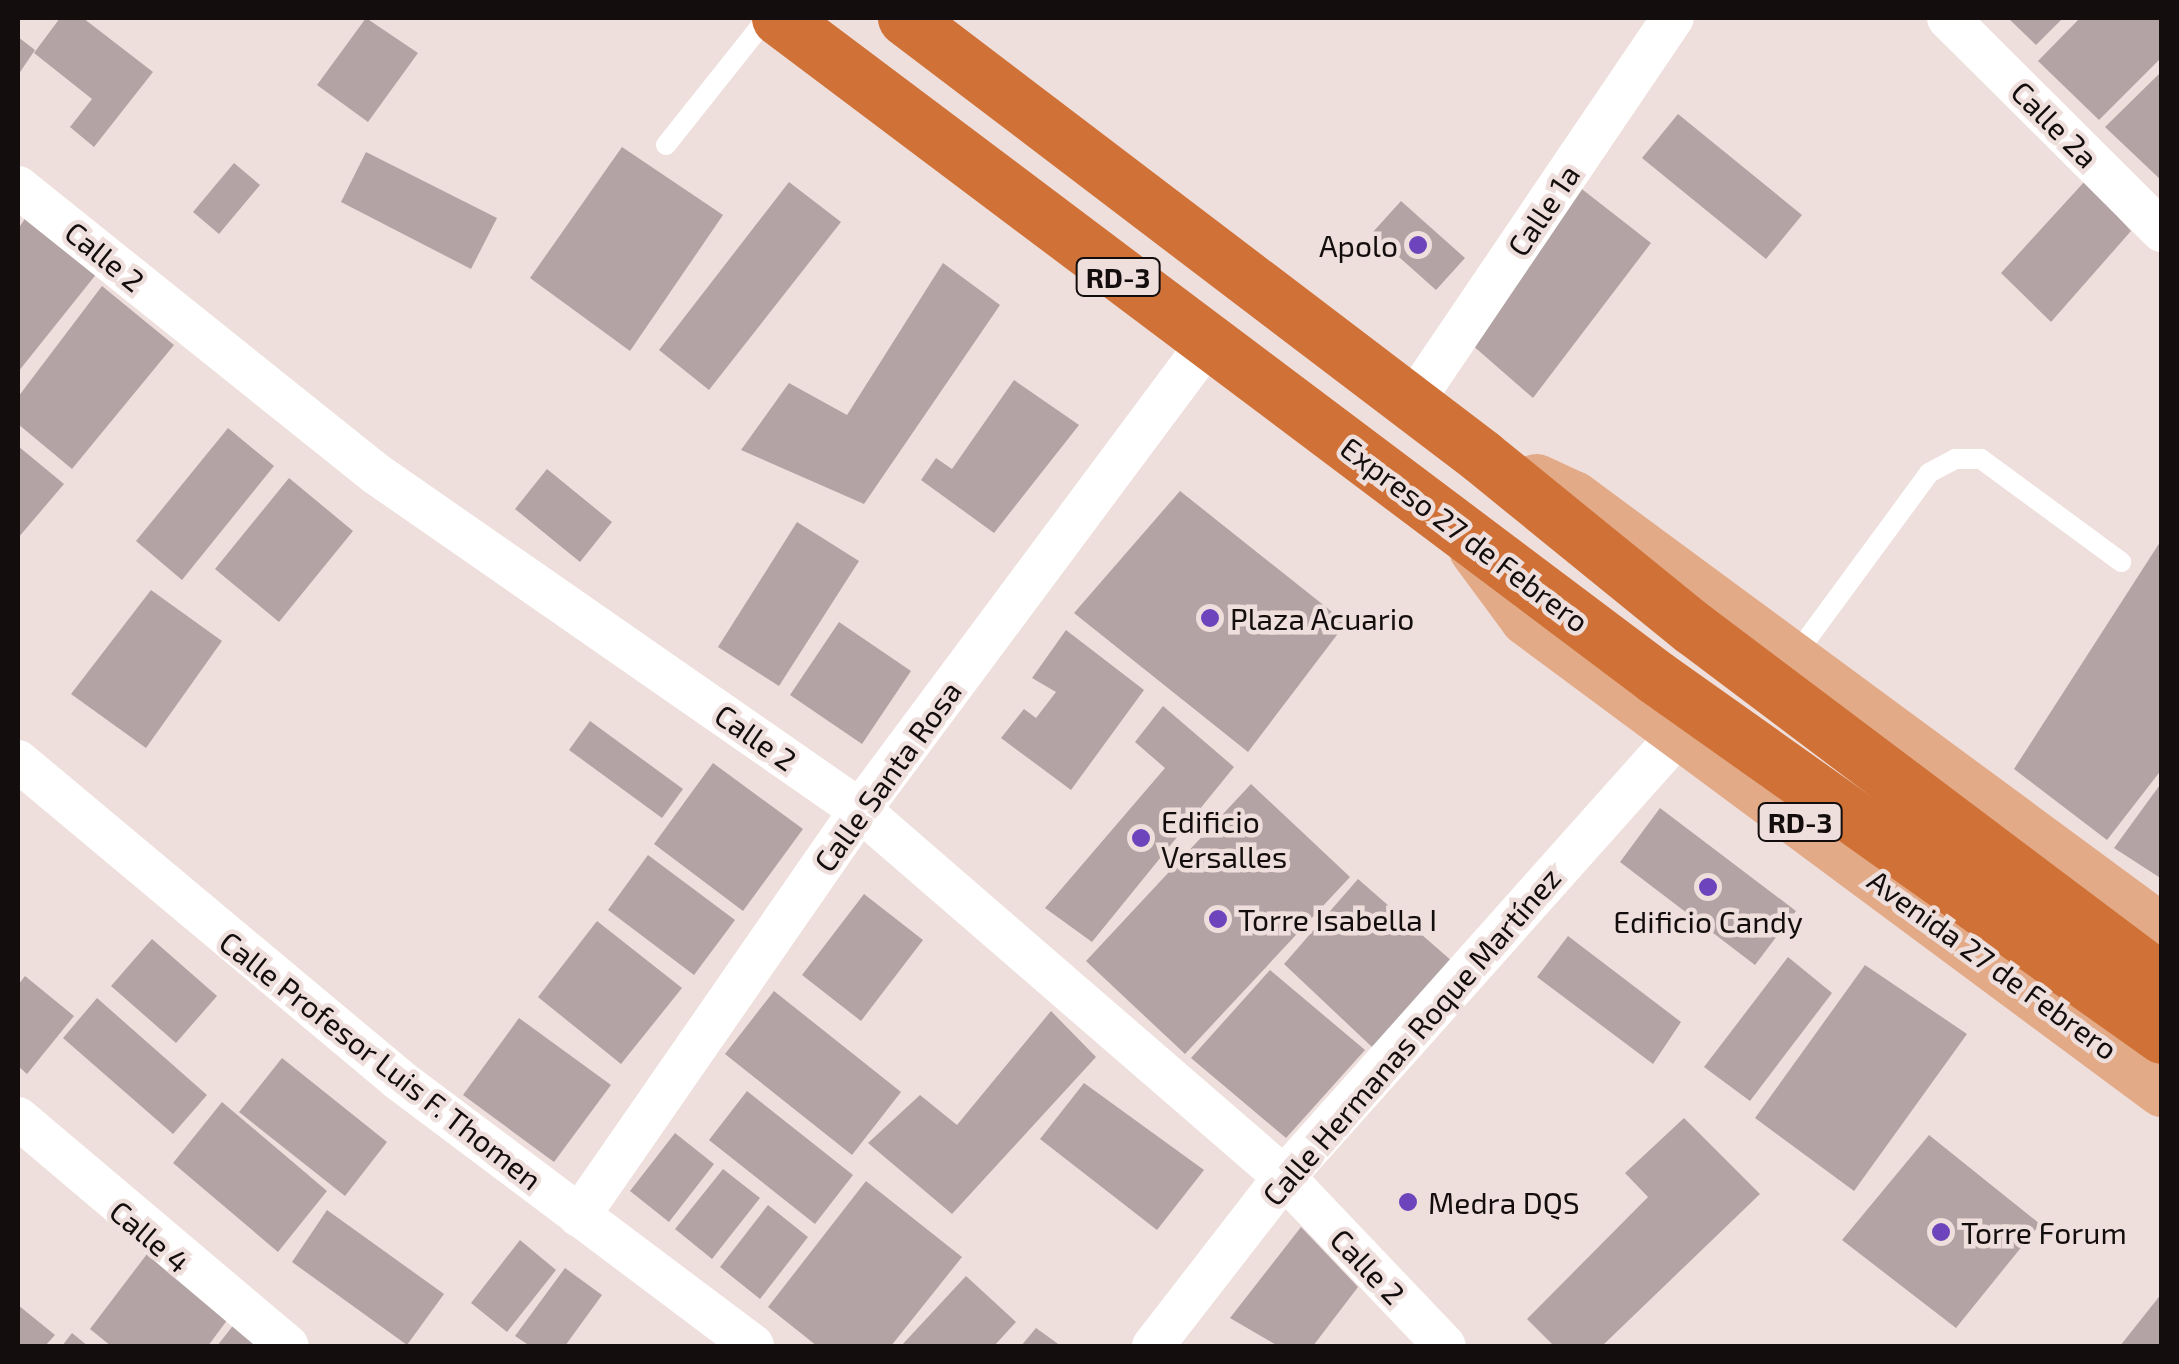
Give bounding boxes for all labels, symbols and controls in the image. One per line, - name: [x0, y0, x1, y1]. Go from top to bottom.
- street label: Calle 2a: [2004, 73, 2106, 175]
- street label: Calle 1a: [1499, 157, 1587, 263]
- street label: Calle 2: [58, 213, 152, 299]
- place label: Apolo: [1319, 227, 1398, 263]
- marker: Apolo: [1407, 234, 1429, 256]
- road number: RD-3: [1076, 254, 1160, 300]
- street label: Expreso 27 de Febrero: [1334, 429, 1596, 639]
- place label: Plaza Acuario: [1230, 600, 1415, 636]
- marker: Plaza Acuario: [1199, 607, 1221, 629]
- street label: Calle Santa Rosa: [806, 674, 968, 878]
- street label: Calle 2: [708, 696, 804, 778]
- road number: RD-3: [1758, 799, 1842, 845]
- place label: Edificio Versalles: [1161, 803, 1287, 874]
- marker: Edificio Versalles: [1130, 827, 1152, 849]
- street label: Calle Hermanas Roque Martínez: [1254, 860, 1568, 1212]
- street label: Avenida 27 de Febrero: [1861, 861, 2125, 1067]
- marker: Edificio Candy: [1697, 876, 1719, 898]
- place label: Torre Isabella I: [1238, 901, 1437, 937]
- place label: Edificio Candy: [1613, 903, 1803, 939]
- marker: Torre Isabella I: [1207, 908, 1229, 930]
- street label: Calle Profesor Luis F. Thomen: [212, 923, 550, 1197]
- place label: Medra DQS: [1428, 1184, 1580, 1220]
- marker: Medra DQS: [1397, 1191, 1419, 1213]
- street label: Calle 4: [103, 1192, 197, 1280]
- place label: Torre Forum: [1961, 1214, 2127, 1250]
- street label: Calle 2: [1323, 1221, 1413, 1311]
- marker: Torre Forum: [1930, 1221, 1952, 1243]

